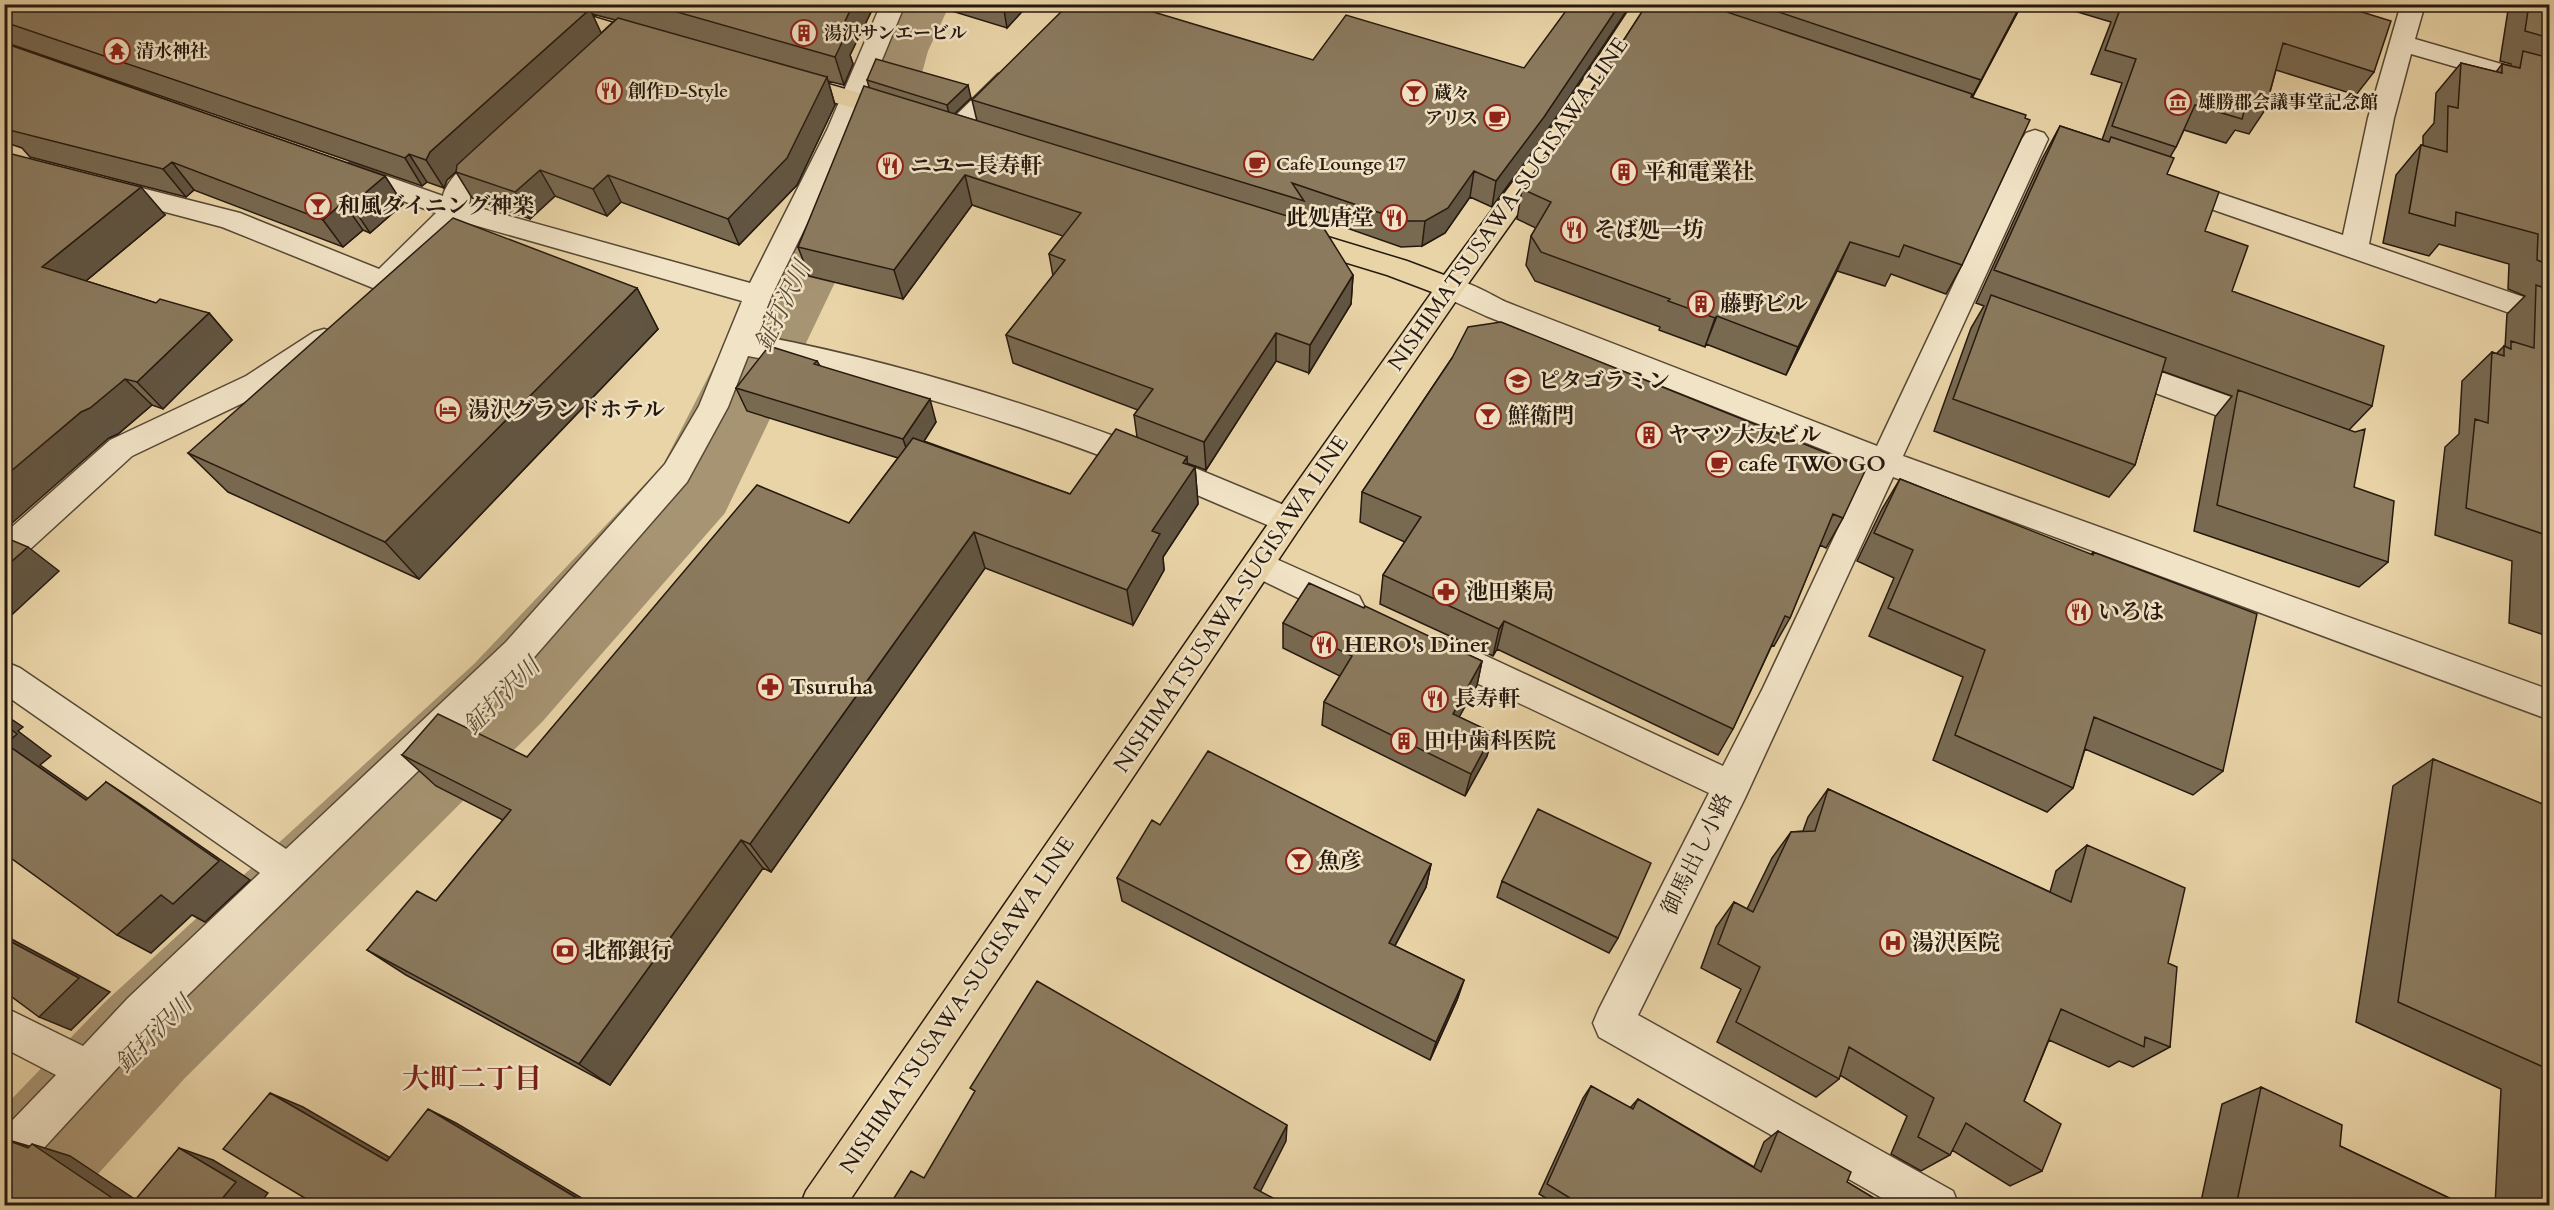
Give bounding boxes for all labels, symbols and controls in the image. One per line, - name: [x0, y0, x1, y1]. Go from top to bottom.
- building icon: 湯沢サンエービル: [789, 18, 819, 48]
- place label: 湯沢サンエービル: [824, 21, 967, 46]
- street label: NISHIMATSUSAWA-SUGISAWA LINE: [1381, 31, 1635, 377]
- temple icon: 清水神社: [102, 36, 132, 66]
- place label: 清水神社: [136, 39, 208, 64]
- restaurant icon: 創作D-Style: [594, 76, 624, 106]
- bar icon: 蔵々: [1399, 78, 1429, 108]
- place label: 創作D-Style: [628, 79, 728, 104]
- place label: 蔵々: [1434, 81, 1470, 106]
- museum icon: 雄勝郡会議事堂記念館: [2163, 87, 2193, 117]
- place label: 雄勝郡会議事堂記念館: [2198, 90, 2378, 115]
- cafe icon: アリス: [1482, 103, 1512, 133]
- place label: アリス: [1425, 106, 1478, 131]
- cafe icon: Cafe Lounge 17: [1242, 149, 1272, 179]
- restaurant icon: ニユー長寿軒: [875, 151, 905, 181]
- place label: ニユー長寿軒: [910, 151, 1042, 181]
- place label: Cafe Lounge 17: [1276, 152, 1406, 177]
- building icon: 平和電業社: [1609, 157, 1639, 187]
- place label: 平和電業社: [1644, 157, 1754, 187]
- bar icon: 和風ダイニング神楽: [303, 191, 333, 221]
- place label: 和風ダイニング神楽: [338, 191, 534, 221]
- place label: 此処唐堂: [1286, 203, 1374, 233]
- restaurant icon: 此処唐堂: [1379, 203, 1409, 233]
- restaurant icon: そば処一坊: [1559, 215, 1589, 245]
- place label: そば処一坊: [1594, 215, 1704, 245]
- water label: 鉦打沢川: [747, 253, 820, 356]
- building icon: 藤野ビル: [1686, 289, 1716, 319]
- place label: 藤野ビル: [1720, 289, 1808, 319]
- school or university icon: ピタゴラミン: [1503, 366, 1533, 396]
- place label: ピタゴラミン: [1538, 366, 1670, 396]
- hotel icon: 湯沢グランドホテル: [433, 395, 463, 425]
- place label: 湯沢グランドホテル: [468, 395, 665, 425]
- bar icon: 鮮衛門: [1473, 401, 1503, 431]
- place label: 鮮衛門: [1508, 401, 1574, 431]
- building icon: ヤマツ大友ビル: [1634, 420, 1664, 450]
- place label: ヤマツ大友ビル: [1668, 420, 1821, 450]
- street label: NISHIMATSUSAWA-SUGISAWA LINE: [1107, 430, 1355, 778]
- cafe icon: cafe TWO GO: [1704, 449, 1734, 479]
- place label: cafe TWO GO: [1738, 449, 1886, 479]
- pharmacy icon: 池田薬局: [1431, 577, 1461, 607]
- place label: 池田薬局: [1466, 577, 1554, 607]
- restaurant icon: いろは: [2064, 597, 2094, 627]
- place label: いろは: [2098, 597, 2164, 627]
- restaurant icon: HERO's Diner: [1309, 630, 1339, 660]
- place label: HERO's Diner: [1344, 630, 1489, 660]
- water label: 鉦打沢川: [456, 648, 550, 742]
- pharmacy icon: Tsuruha: [755, 672, 785, 702]
- place label: Tsuruha: [790, 672, 874, 702]
- restaurant icon: 長寿軒: [1420, 684, 1450, 714]
- place label: 長寿軒: [1454, 684, 1520, 714]
- building icon: 田中歯科医院: [1389, 726, 1419, 756]
- place label: 田中歯科医院: [1424, 726, 1556, 756]
- street label: 御馬出し小路: [1655, 788, 1739, 920]
- street label: NISHIMATSUSAWA-SUGISAWA LINE: [833, 831, 1081, 1179]
- bar icon: 魚彦: [1284, 846, 1314, 876]
- place label: 魚彦: [1318, 846, 1362, 876]
- hospital icon: 湯沢医院: [1878, 928, 1908, 958]
- place label: 湯沢医院: [1912, 928, 2000, 958]
- bank icon: 北都銀行: [550, 936, 580, 966]
- place label: 北都銀行: [584, 936, 672, 966]
- water label: 鉦打沢川: [108, 986, 202, 1080]
- district label: 大町二丁目: [402, 1060, 542, 1098]

